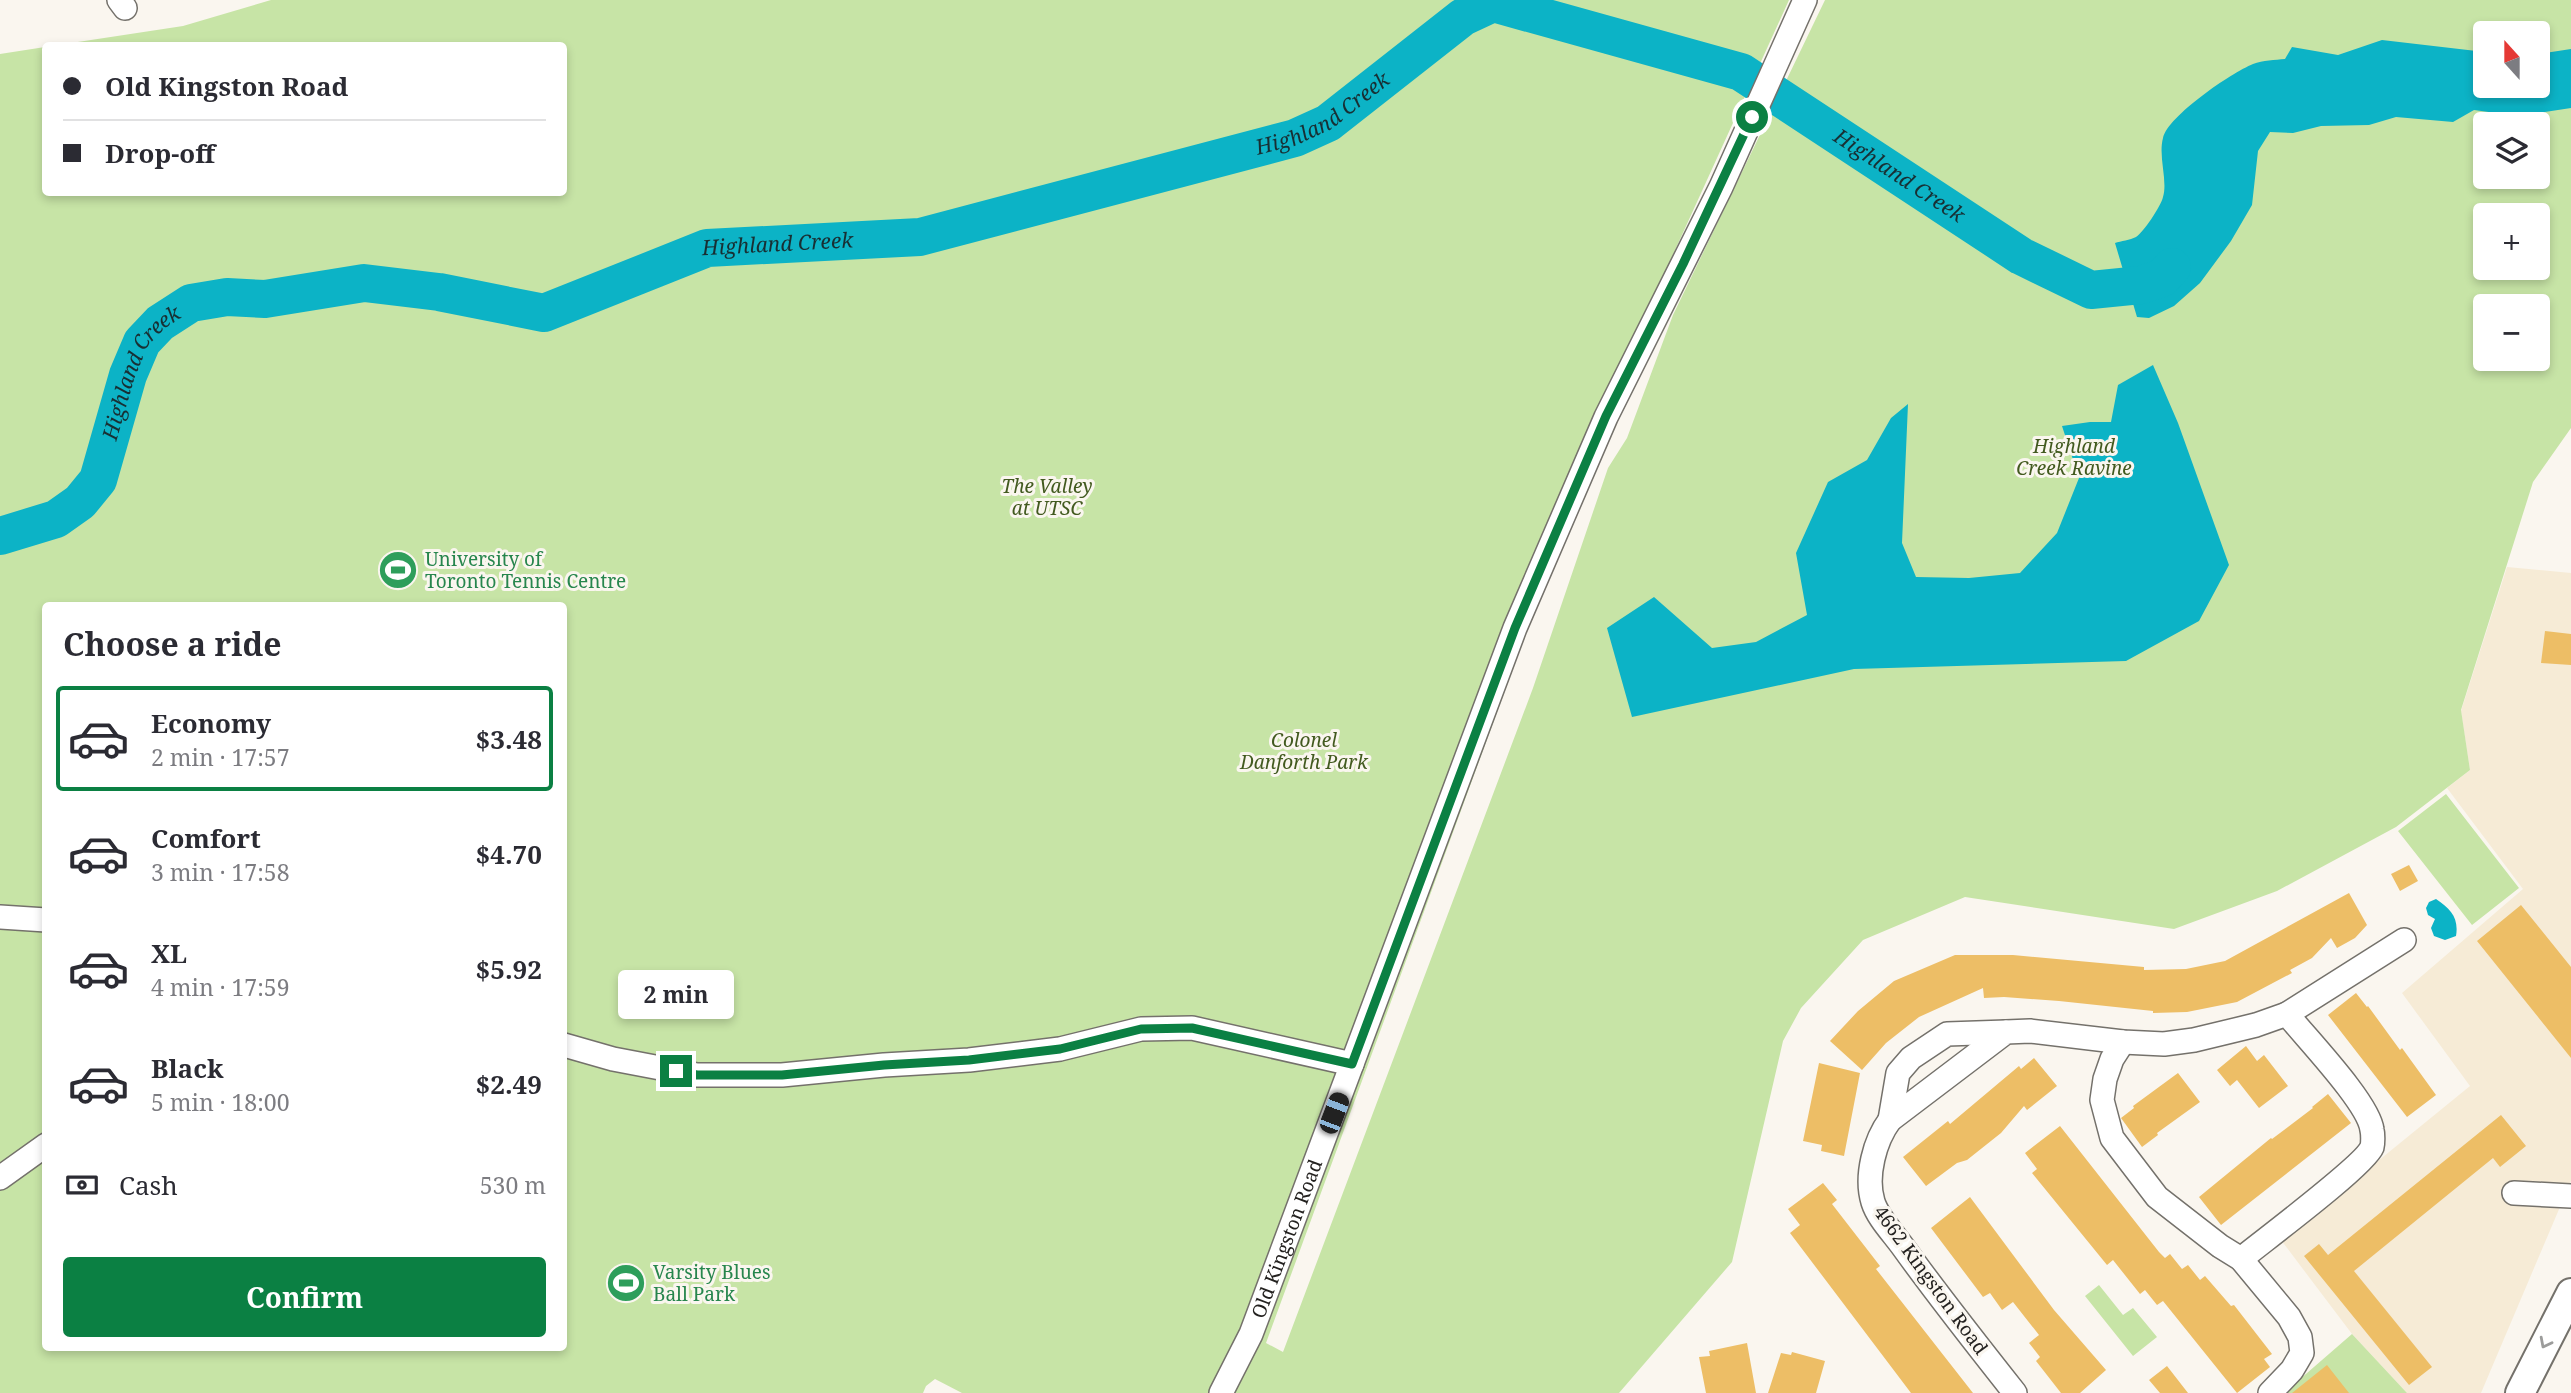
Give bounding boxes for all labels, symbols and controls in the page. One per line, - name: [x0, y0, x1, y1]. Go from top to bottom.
- north arrow: [2473, 21, 2550, 98]
- map controls: [2473, 21, 2550, 371]
- water label: Highland Creek: [1251, 64, 1396, 161]
- text: Old Kingston Road: [105, 68, 348, 104]
- route start: [1736, 101, 1768, 133]
- button: layers: [2473, 112, 2550, 189]
- water label: Highland Creek: [1828, 121, 1971, 229]
- text: Drop-off: [105, 135, 215, 171]
- button: +: [2473, 203, 2550, 280]
- water label: Highland Creek: [700, 225, 855, 261]
- button: −: [2473, 294, 2550, 371]
- water label: Highland Creek: [95, 298, 187, 444]
- park label: Highland Creek Ravine: [2016, 433, 2132, 481]
- park label: The Valley at UTSC: [1002, 473, 1092, 521]
- place label: University of Toronto Tennis Centre: [425, 546, 626, 594]
- sports icon: University of Toronto Tennis Centre: [377, 549, 419, 591]
- text: Choose a ride: [63, 622, 282, 665]
- text: Economy: [151, 705, 271, 741]
- icon: car: [67, 707, 130, 770]
- text: $3.48: [476, 721, 542, 757]
- park label: Colonel Danforth Park: [1239, 727, 1369, 775]
- text: 2 min · 17:57: [151, 741, 289, 773]
- text: Comfort: [151, 820, 261, 856]
- icon: car: [67, 822, 130, 885]
- text: $4.70: [476, 836, 542, 872]
- text: 3 min · 17:58: [151, 856, 289, 888]
- text: XL: [151, 935, 187, 971]
- icon: car: [67, 937, 130, 1000]
- text: $5.92: [476, 951, 542, 987]
- callout: 2 min: [618, 970, 734, 1018]
- text: 4 min · 17:59: [151, 971, 289, 1003]
- text: 2 min: [643, 978, 709, 1010]
- text: Black: [151, 1050, 224, 1086]
- icon: car: [67, 1052, 130, 1115]
- route end: [660, 1055, 692, 1087]
- text: $2.49: [476, 1066, 542, 1102]
- text: 5 min · 18:00: [151, 1086, 289, 1118]
- car: [1317, 1090, 1352, 1136]
- street label: Old Kingston Road: [1245, 1155, 1328, 1322]
- icon: cash: [63, 1166, 101, 1204]
- text: Cash: [119, 1167, 178, 1203]
- text: 530 m: [480, 1169, 546, 1201]
- street label: 4662 Kingston Road: [1868, 1200, 1994, 1360]
- button: Confirm: [63, 1257, 546, 1337]
- place label: Varsity Blues Ball Park: [653, 1259, 770, 1307]
- sports icon: Varsity Blues Ball Park: [605, 1262, 647, 1304]
- one-way arrow: [2540, 1336, 2554, 1348]

